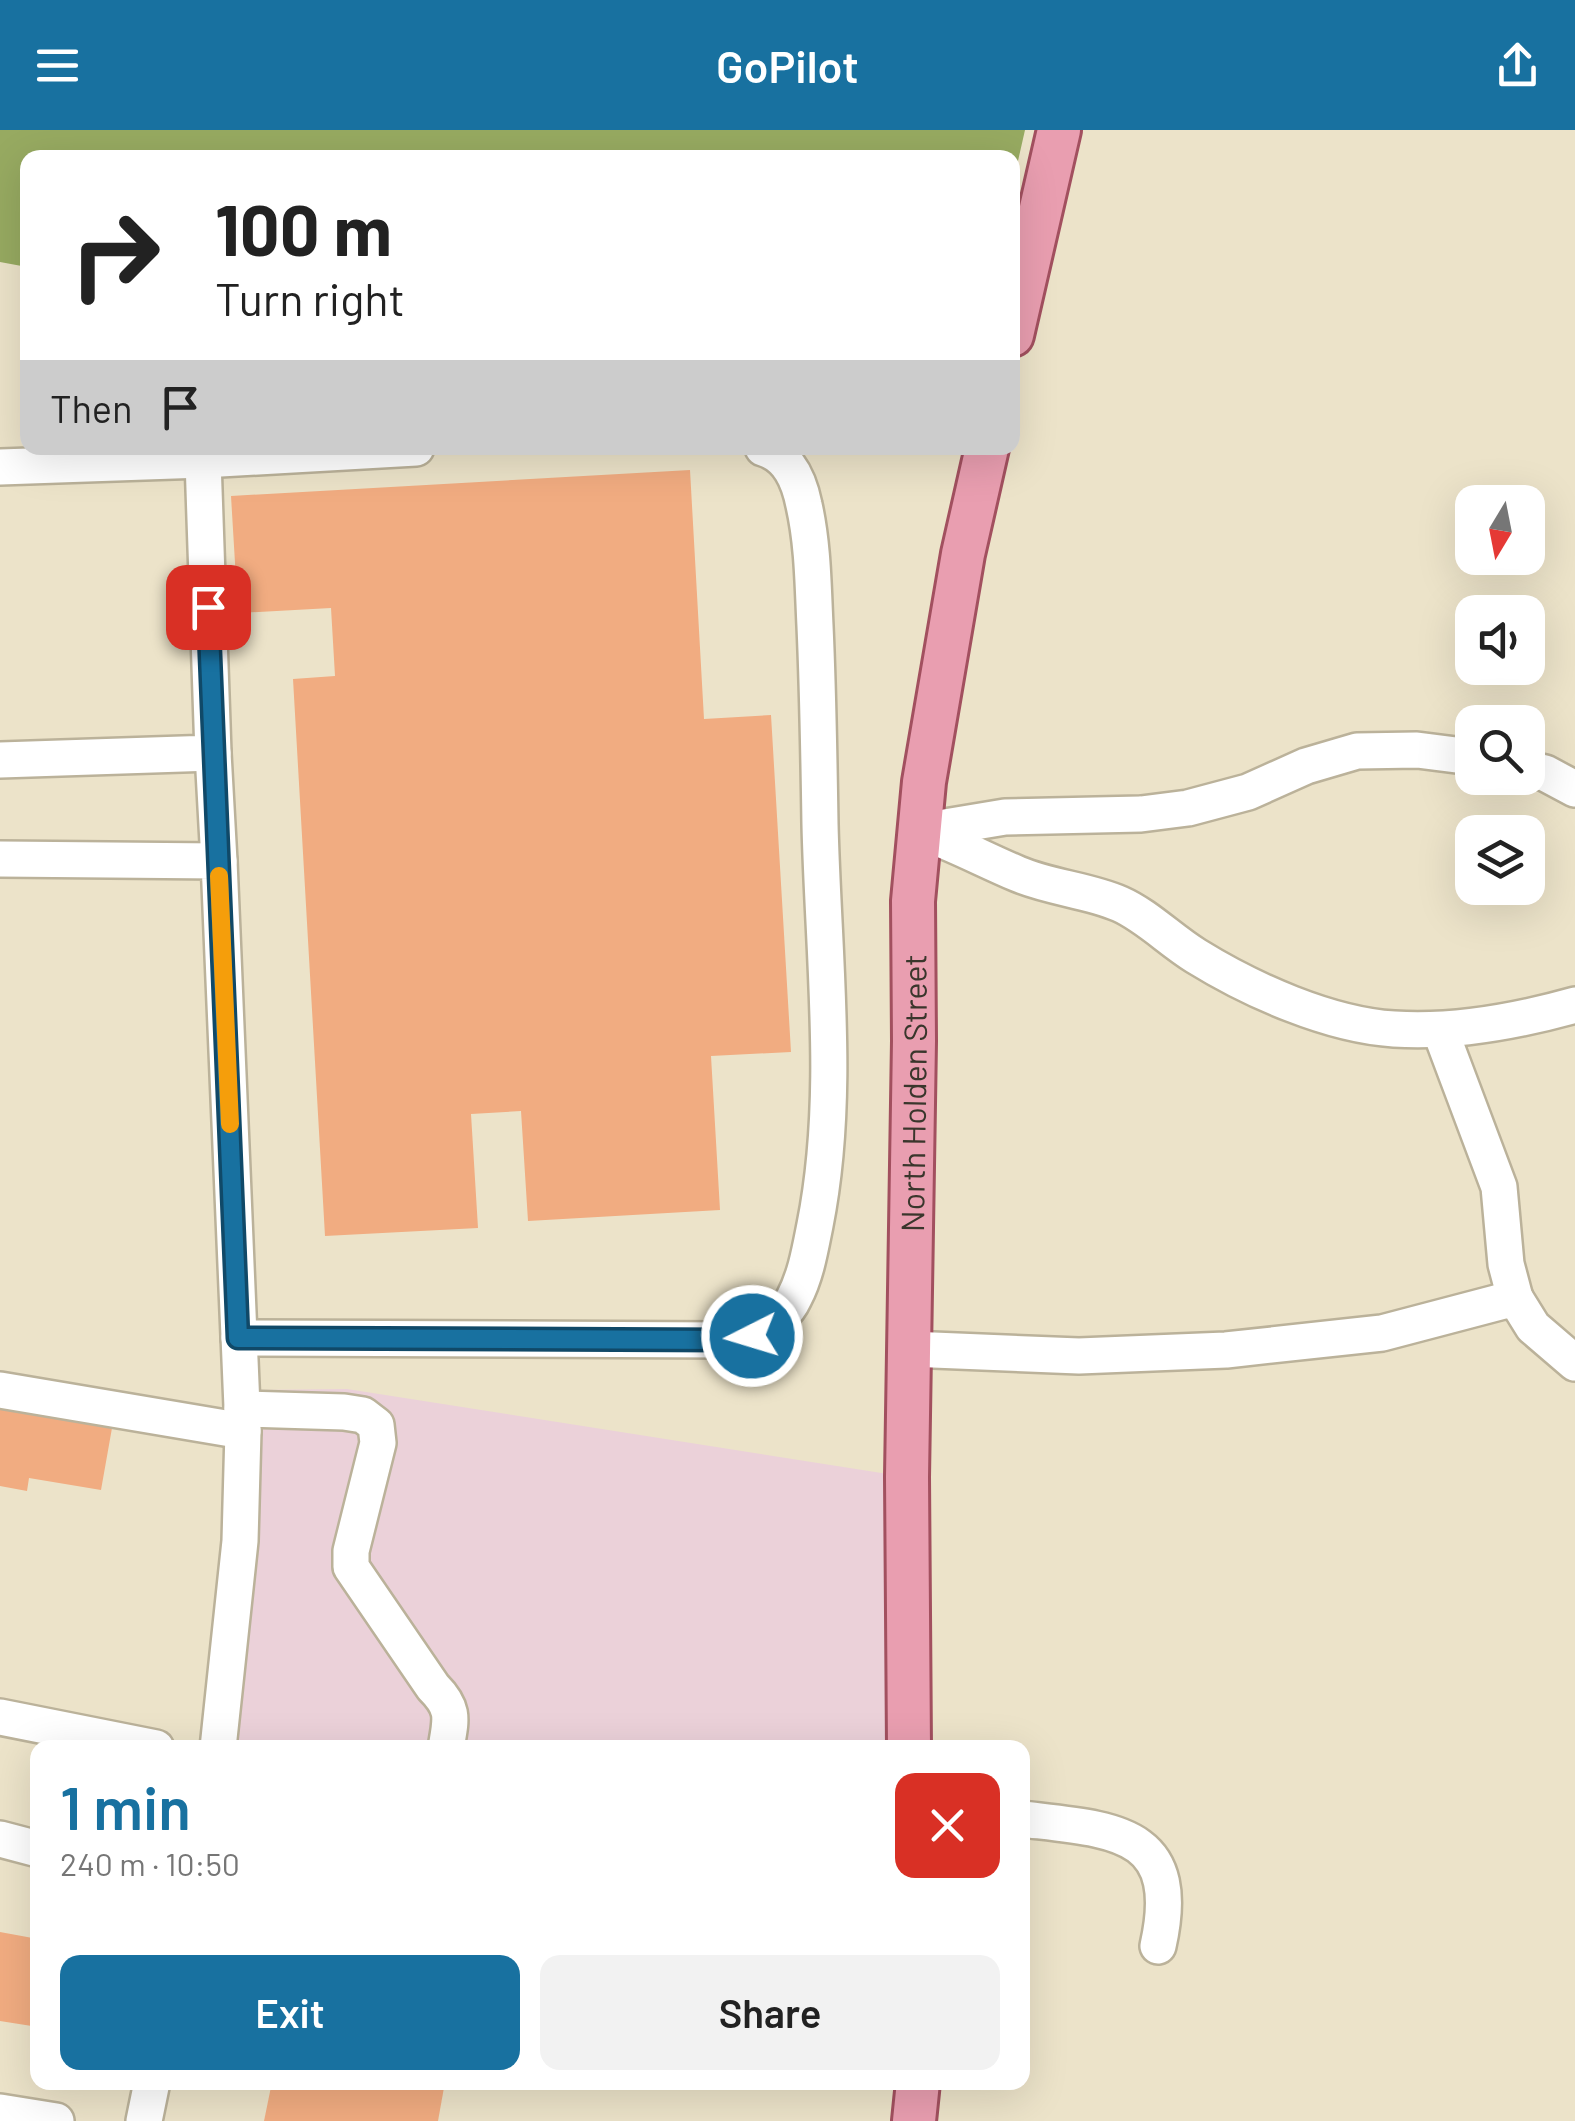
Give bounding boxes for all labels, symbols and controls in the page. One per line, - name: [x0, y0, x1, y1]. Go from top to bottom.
- icon: menu: [30, 38, 85, 93]
- text: GoPilot: [716, 38, 859, 92]
- icon: share: [1490, 38, 1545, 93]
- text: 100 m: [215, 186, 392, 270]
- icon: right: [50, 190, 180, 320]
- text: Turn right: [215, 271, 405, 325]
- icon: arrive: [153, 380, 208, 435]
- text: Then: [50, 385, 133, 431]
- north arrow: [1455, 485, 1545, 575]
- map controls: [1455, 485, 1545, 905]
- pin: [166, 565, 251, 650]
- icon: arrive: [181, 580, 236, 635]
- button: sound: [1455, 595, 1545, 685]
- button: search: [1455, 705, 1545, 795]
- button: layers: [1455, 815, 1545, 905]
- street label: North Holden Street: [892, 954, 933, 1232]
- position arrow: [700, 1284, 804, 1388]
- text: 1 min: [60, 1770, 191, 1842]
- button: close: [895, 1773, 1000, 1878]
- text: 240 m · 10:50: [60, 1844, 240, 1882]
- button: Exit: [60, 1955, 520, 2070]
- button: Share: [540, 1955, 1000, 2070]

